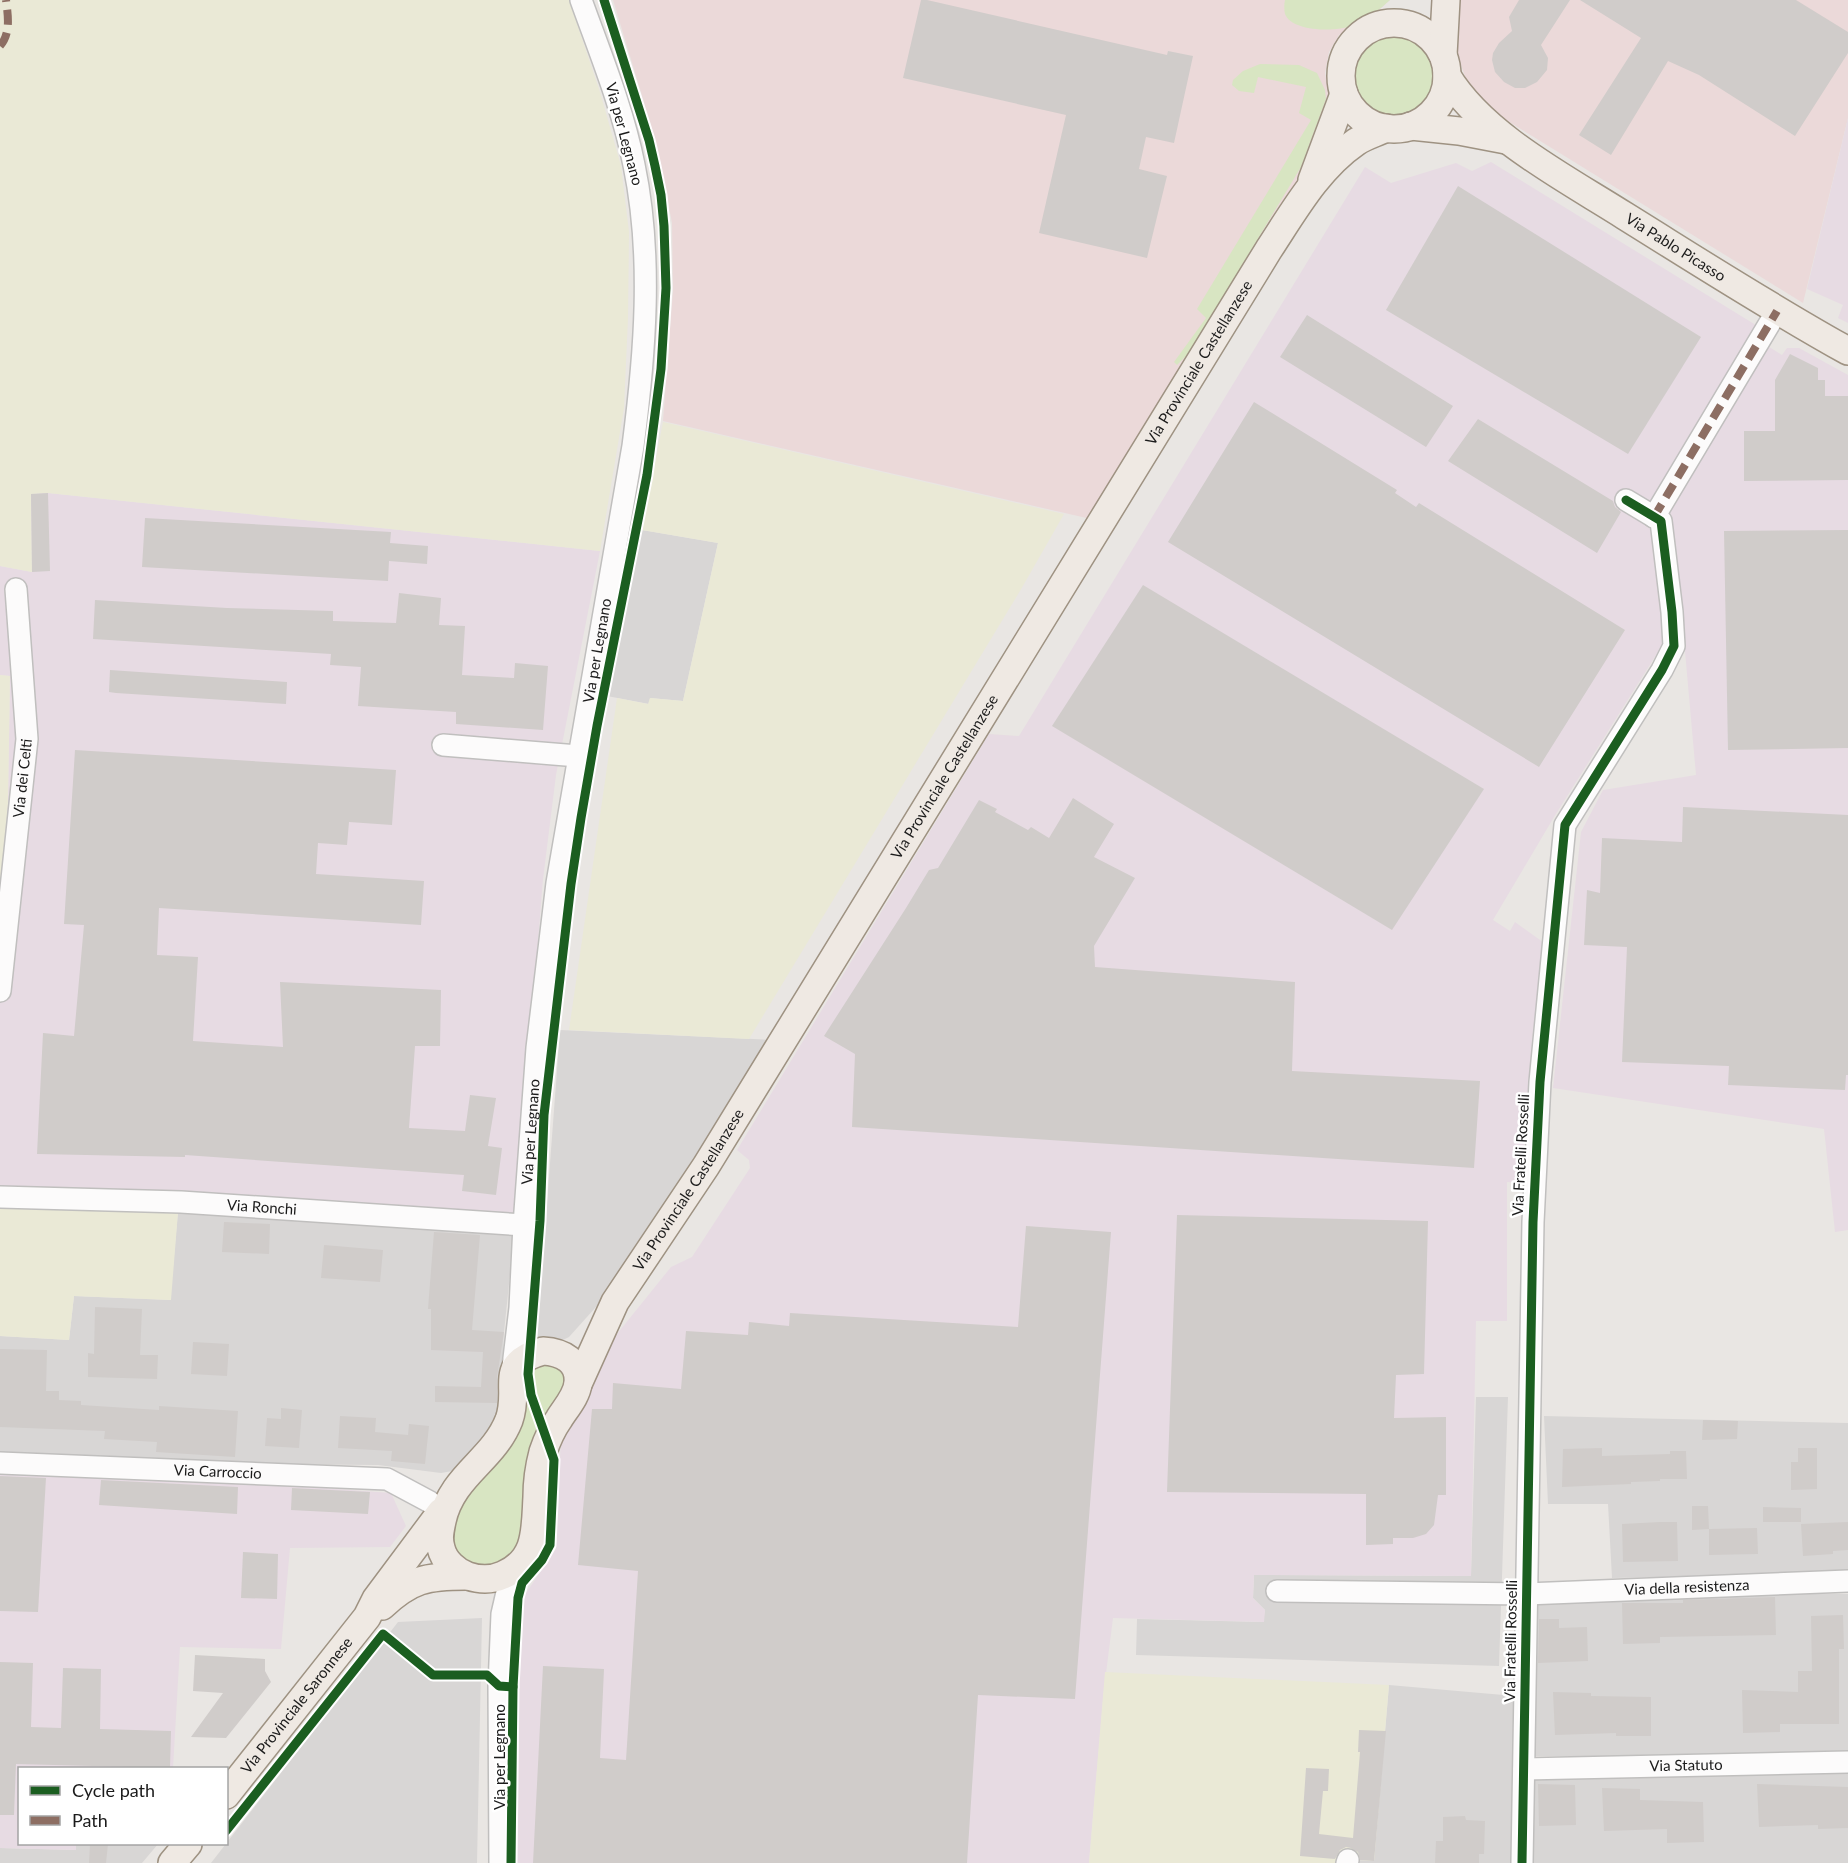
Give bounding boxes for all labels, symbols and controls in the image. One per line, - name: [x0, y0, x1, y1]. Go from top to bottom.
- street label: Via per Legnano: [603, 80, 647, 187]
- street label: Via Pablo Picasso: [1623, 209, 1729, 285]
- street label: Via Provinciale Castellanzese: [1141, 277, 1256, 448]
- street label: Via per Legnano: [578, 597, 614, 704]
- street label: Via Provinciale Castellanzese: [887, 691, 1001, 862]
- street label: Via dei Celti: [9, 738, 35, 819]
- street label: Via per Legnano: [517, 1078, 543, 1185]
- street label: Via Fratelli Rosselli: [1508, 1093, 1532, 1217]
- street label: Via Provinciale Castellanzese: [628, 1105, 747, 1274]
- street label: Via Ronchi: [226, 1195, 297, 1218]
- street label: Via Carroccio: [173, 1460, 262, 1482]
- street label: Via della resistenza: [1624, 1575, 1750, 1598]
- street label: Via Fratelli Rosselli: [1500, 1580, 1520, 1702]
- street label: Via Provinciale Saronnese: [236, 1633, 356, 1777]
- street label: Via per Legnano: [490, 1704, 508, 1810]
- street label: Via Statuto: [1649, 1755, 1723, 1774]
- legend: [18, 1767, 228, 1845]
- text: Cycle path: [72, 1779, 155, 1801]
- text: Path: [72, 1809, 108, 1831]

